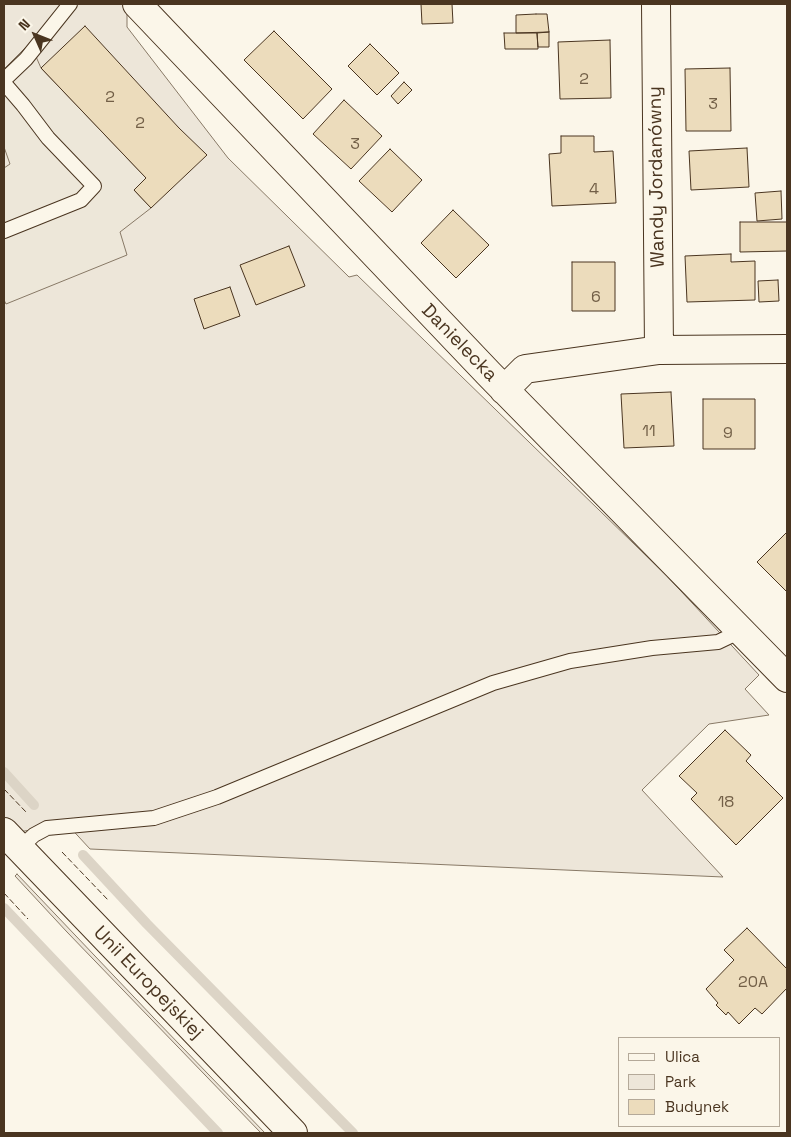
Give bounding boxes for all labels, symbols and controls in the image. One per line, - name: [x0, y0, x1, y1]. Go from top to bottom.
- north arrow: [10, 10, 60, 60]
- text: N: [14, 15, 34, 34]
- house number: 2: [579, 70, 589, 90]
- street label: Wandy Jordanówny: [644, 86, 670, 268]
- house number: 2: [105, 88, 115, 108]
- house number: 3: [708, 95, 718, 115]
- house number: 2: [135, 114, 145, 134]
- house number: 3: [350, 135, 360, 155]
- house number: 4: [589, 180, 599, 200]
- house number: 6: [591, 288, 601, 308]
- street label: Danielecka: [416, 299, 502, 387]
- house number: 11: [642, 422, 656, 442]
- house number: 9: [723, 424, 733, 444]
- house number: 18: [718, 793, 734, 813]
- street label: Unii Europejskiej: [88, 922, 208, 1044]
- house number: 20A: [738, 973, 768, 993]
- legend: [618, 1037, 781, 1127]
- text: Ulica: [665, 1047, 700, 1066]
- text: Park: [665, 1072, 696, 1091]
- text: Budynek: [665, 1097, 729, 1116]

